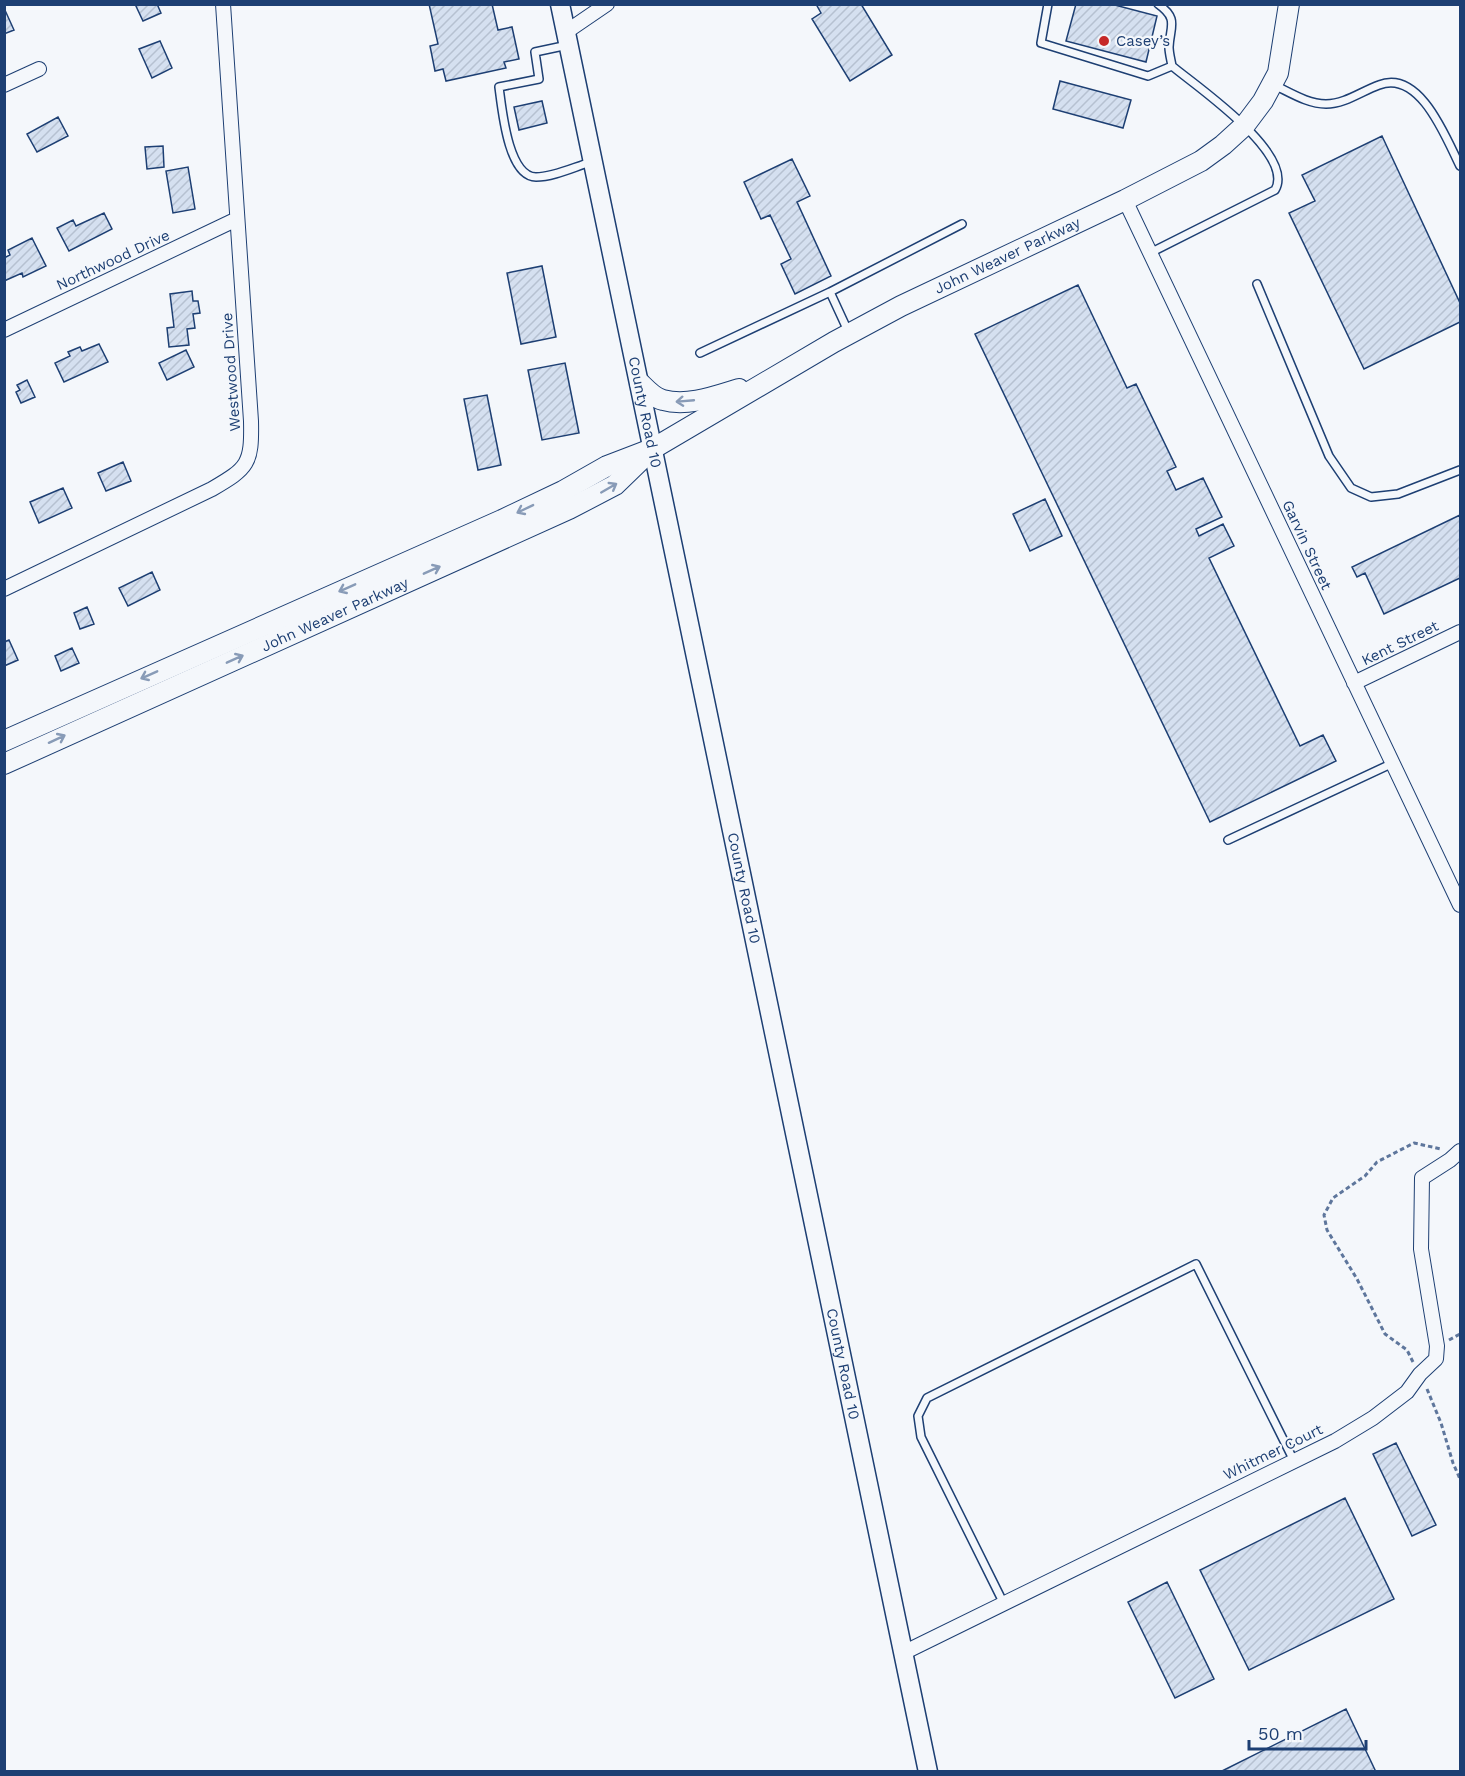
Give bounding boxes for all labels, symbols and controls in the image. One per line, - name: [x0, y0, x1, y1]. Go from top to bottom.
- place label: Casey’s: [1116, 32, 1170, 50]
- marker: Casey’s: [1097, 34, 1111, 48]
- street label: John Weaver Parkway: [932, 213, 1084, 298]
- street label: Northwood Drive: [53, 226, 173, 294]
- street label: Westwood Drive: [218, 312, 244, 432]
- street label: County Road 10: [625, 355, 665, 470]
- one-way arrow: [675, 396, 695, 407]
- one-way arrow: [600, 482, 617, 494]
- street label: Garvin Street: [1278, 497, 1336, 593]
- one-way arrow: [517, 503, 534, 515]
- one-way arrow: [423, 564, 441, 575]
- street label: John Weaver Parkway: [258, 574, 411, 656]
- one-way arrow: [338, 584, 356, 595]
- street label: Kent Street: [1358, 616, 1442, 669]
- one-way arrow: [226, 652, 244, 664]
- one-way arrow: [141, 670, 159, 682]
- one-way arrow: [48, 732, 66, 744]
- street label: County Road 10: [724, 831, 764, 945]
- street label: County Road 10: [823, 1307, 863, 1421]
- street label: Whitmer Court: [1220, 1420, 1326, 1484]
- scale bar: [1249, 1713, 1366, 1751]
- text: 50 m: [1258, 1723, 1303, 1744]

